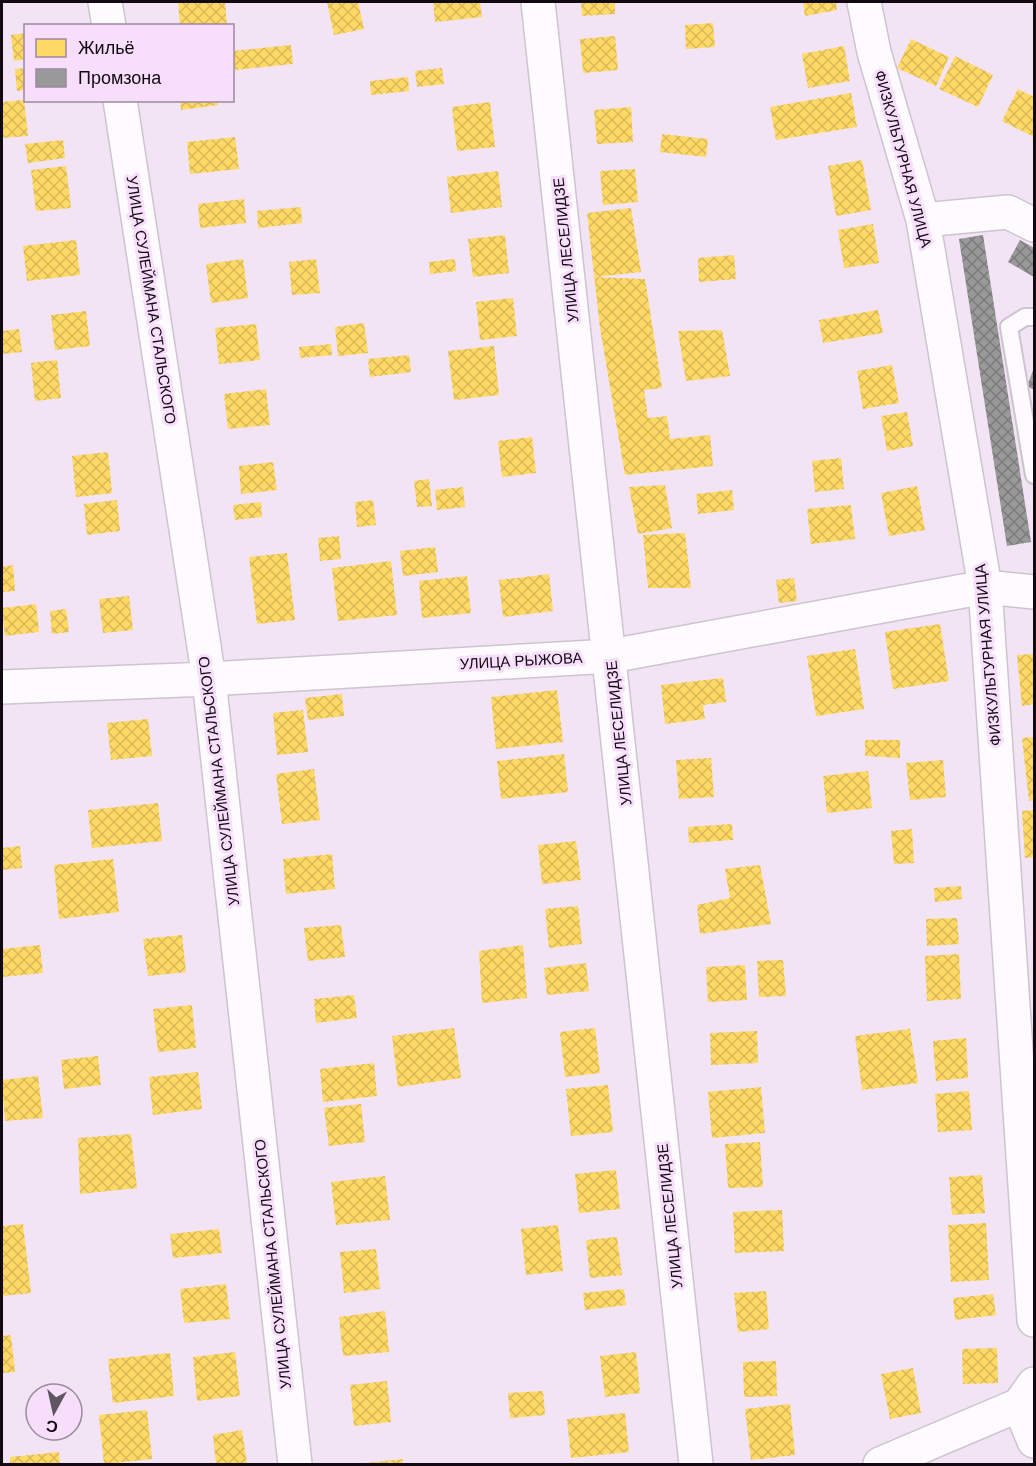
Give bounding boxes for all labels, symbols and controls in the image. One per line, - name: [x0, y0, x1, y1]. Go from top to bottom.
- legend: [24, 24, 234, 102]
- text: Жильё: [78, 38, 135, 58]
- text: Промзона: [78, 68, 162, 88]
- street label: ФИЗКУЛЬТУРНАЯ УЛИЦА: [872, 68, 935, 249]
- street label: УЛИЦА СУЛЕЙМАНА СТАЛЬСКОГО: [123, 175, 180, 425]
- street label: УЛИЦА ЛЕСЕЛИДЗЕ: [549, 177, 582, 323]
- street label: ФИЗКУЛЬТУРНАЯ УЛИЦА: [971, 563, 1004, 747]
- street label: УЛИЦА РЫЖОВА: [459, 649, 583, 672]
- street label: УЛИЦА СУЛЕЙМАНА СТАЛЬСКОГО: [195, 655, 242, 907]
- street label: УЛИЦА ЛЕСЕЛИДЗЕ: [602, 660, 635, 806]
- street label: УЛИЦА СУЛЕЙМАНА СТАЛЬСКОГО: [251, 1138, 294, 1390]
- street label: УЛИЦА ЛЕСЕЛИДЗЕ: [653, 1143, 686, 1289]
- north arrow: [24, 1382, 84, 1442]
- text: С: [45, 1417, 59, 1436]

